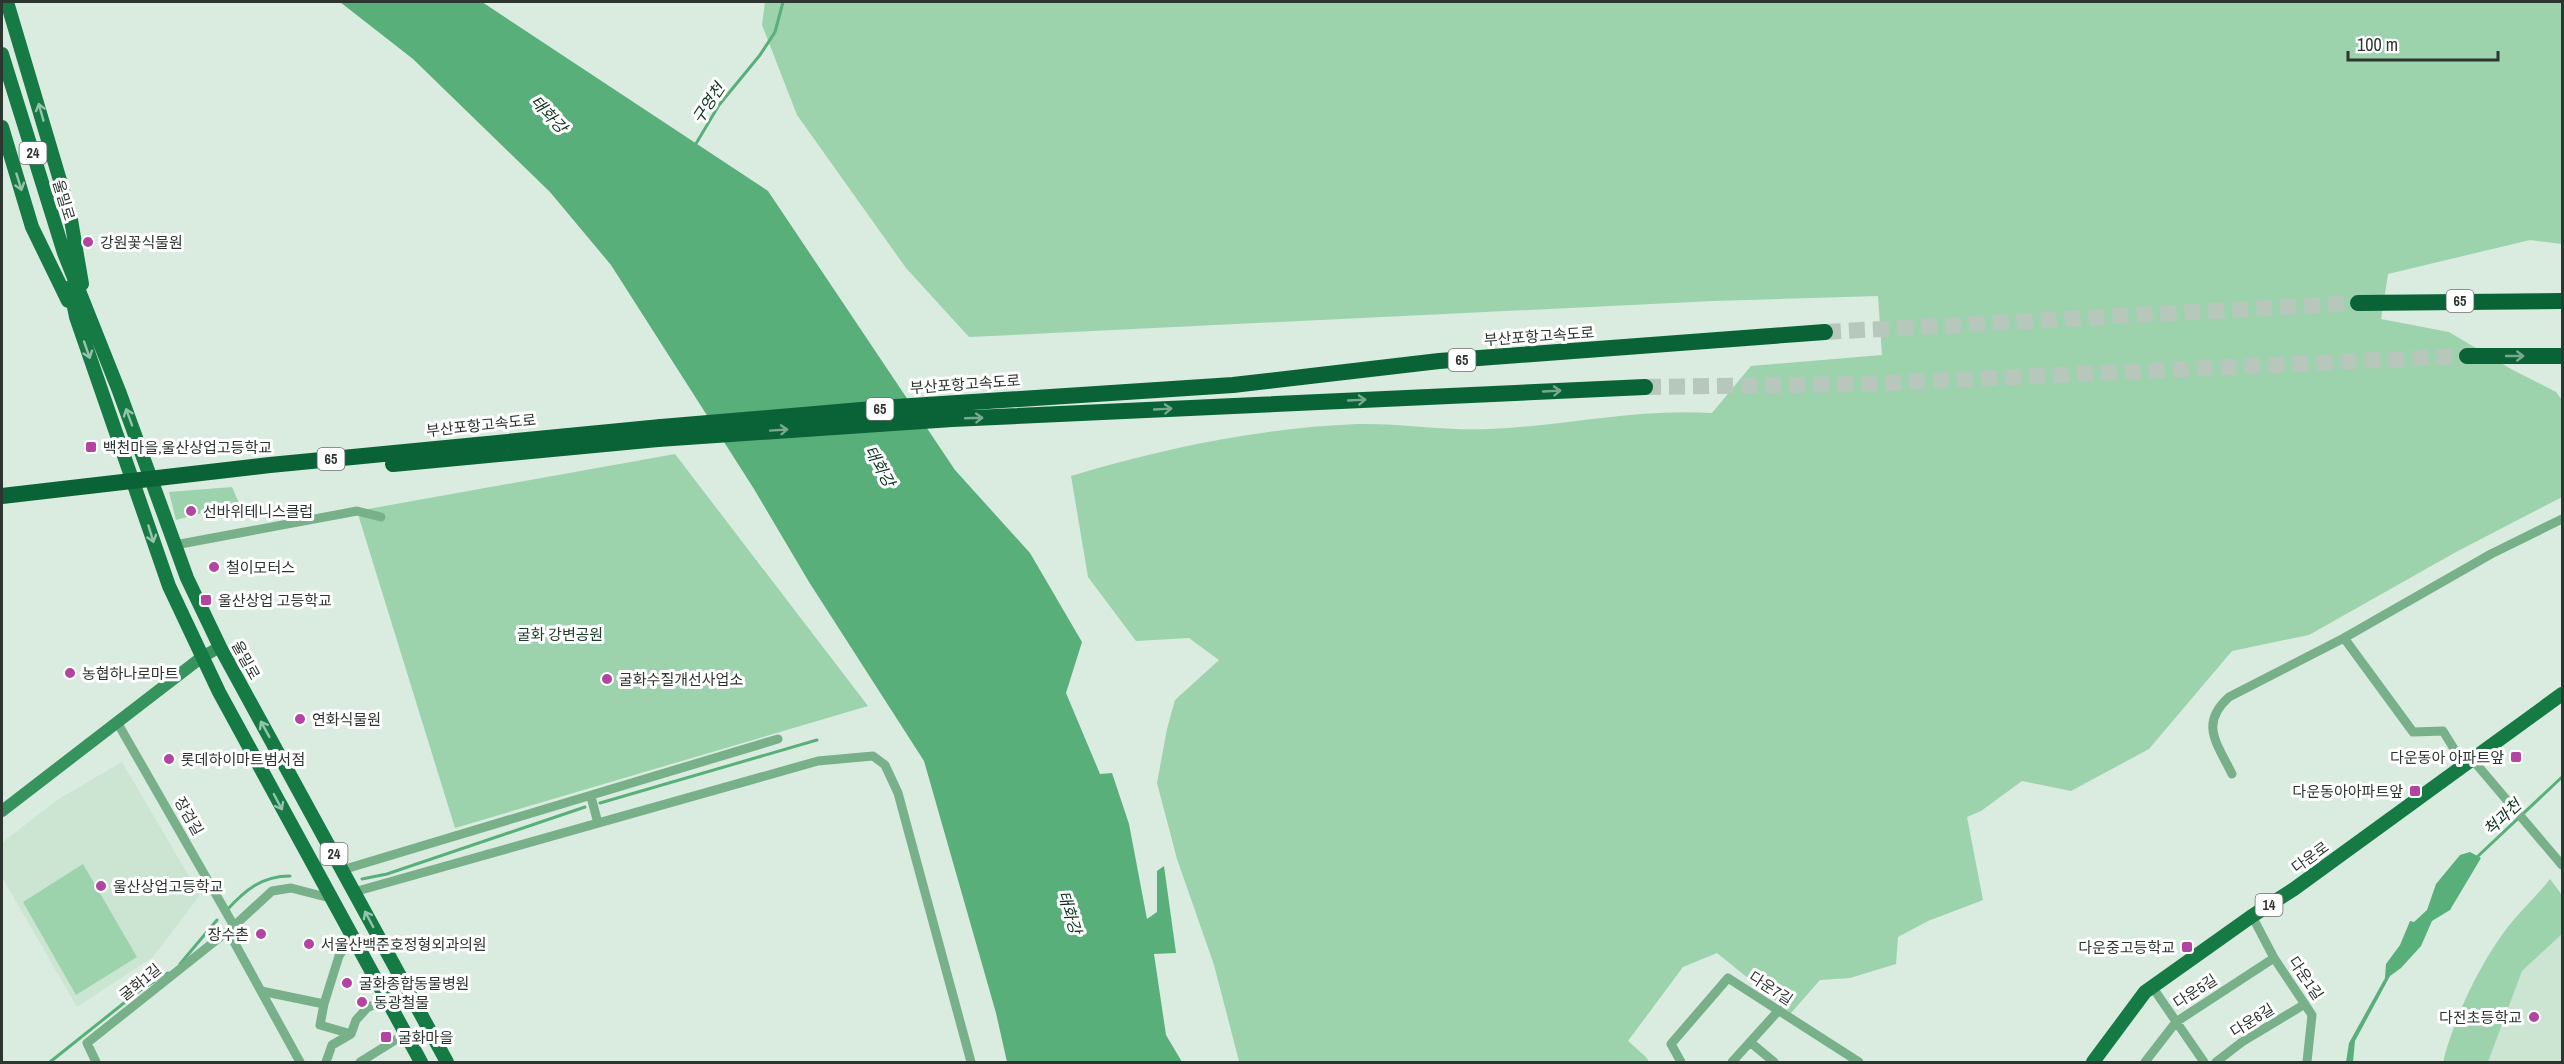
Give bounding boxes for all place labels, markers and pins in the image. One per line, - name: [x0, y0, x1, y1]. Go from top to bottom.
- place label: 강원꽃식물원: [100, 232, 183, 253]
- marker: 강원꽃식물원: [81, 235, 95, 249]
- place label: 백천마을,울산상업고등학교: [103, 437, 272, 458]
- marker: 백천마을,울산상업고등학교: [84, 440, 98, 454]
- place label: 선바위테니스클럽: [203, 501, 313, 522]
- marker: 선바위테니스클럽: [184, 504, 198, 518]
- place label: 철이모터스: [226, 557, 295, 578]
- marker: 철이모터스: [207, 560, 221, 574]
- place label: 울산상업 고등학교: [218, 590, 332, 611]
- marker: 울산상업 고등학교: [199, 593, 213, 607]
- place label: 농협하나로마트: [82, 663, 179, 684]
- marker: 농협하나로마트: [63, 666, 77, 680]
- place label: 굴화수질개선사업소: [619, 669, 743, 690]
- marker: 굴화수질개선사업소: [600, 672, 614, 686]
- place label: 연화식물원: [312, 709, 381, 730]
- marker: 연화식물원: [293, 712, 307, 726]
- place label: 다운동아 아파트앞: [2390, 747, 2504, 768]
- place label: 롯데하이마트범서점: [181, 749, 305, 770]
- marker: 다운동아 아파트앞: [2509, 750, 2523, 764]
- marker: 롯데하이마트범서점: [162, 752, 176, 766]
- place label: 다운동아아파트앞: [2293, 781, 2403, 802]
- marker: 다운동아아파트앞: [2408, 784, 2422, 798]
- place label: 울산상업고등학교: [113, 876, 223, 897]
- marker: 울산상업고등학교: [94, 879, 108, 893]
- place label: 장수촌: [208, 924, 249, 945]
- marker: 장수촌: [254, 927, 268, 941]
- place label: 서울산백준호정형외과의원: [321, 934, 487, 955]
- marker: 서울산백준호정형외과의원: [302, 937, 316, 951]
- place label: 다운중고등학교: [2078, 937, 2175, 958]
- marker: 다운중고등학교: [2180, 940, 2194, 954]
- place label: 굴화종합동물병원: [359, 973, 469, 994]
- marker: 굴화종합동물병원: [340, 976, 354, 990]
- place label: 동광철물: [374, 992, 429, 1013]
- marker: 동광철물: [355, 995, 369, 1009]
- place label: 다전초등학교: [2439, 1007, 2522, 1028]
- marker: 다전초등학교: [2527, 1010, 2541, 1024]
- place label: 굴화마을: [398, 1027, 453, 1048]
- marker: 굴화마을: [379, 1030, 393, 1044]

